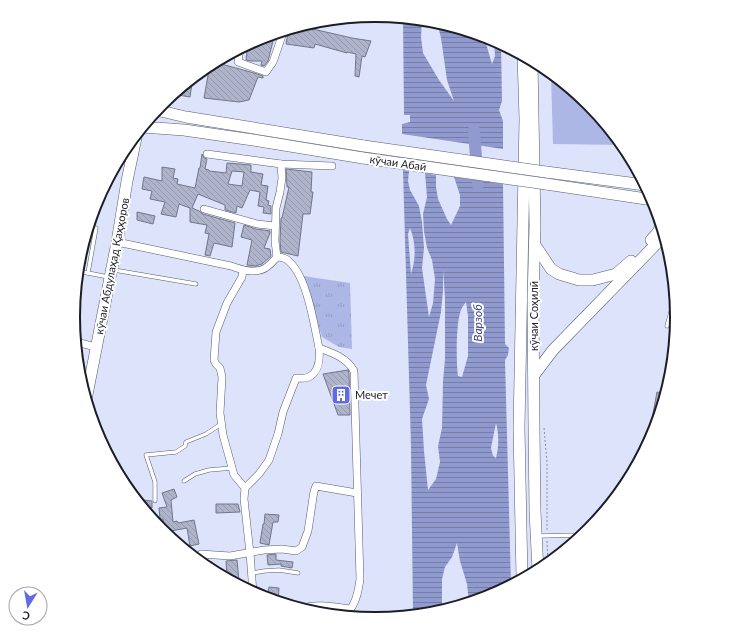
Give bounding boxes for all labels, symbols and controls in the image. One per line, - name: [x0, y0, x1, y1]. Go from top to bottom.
- street label: кӯчаи Абаӣ: [369, 152, 427, 173]
- street label: кӯчаи Абдулаҳад Қаҳҳоров: [92, 196, 131, 335]
- street label: кӯчаи Соҳилӣ: [527, 281, 540, 351]
- water label: Варзоб: [470, 304, 485, 342]
- building icon: Мечет: [330, 384, 352, 406]
- place label: Мечет: [355, 388, 388, 401]
- north arrow: [8, 586, 48, 626]
- text: С: [20, 609, 31, 623]

